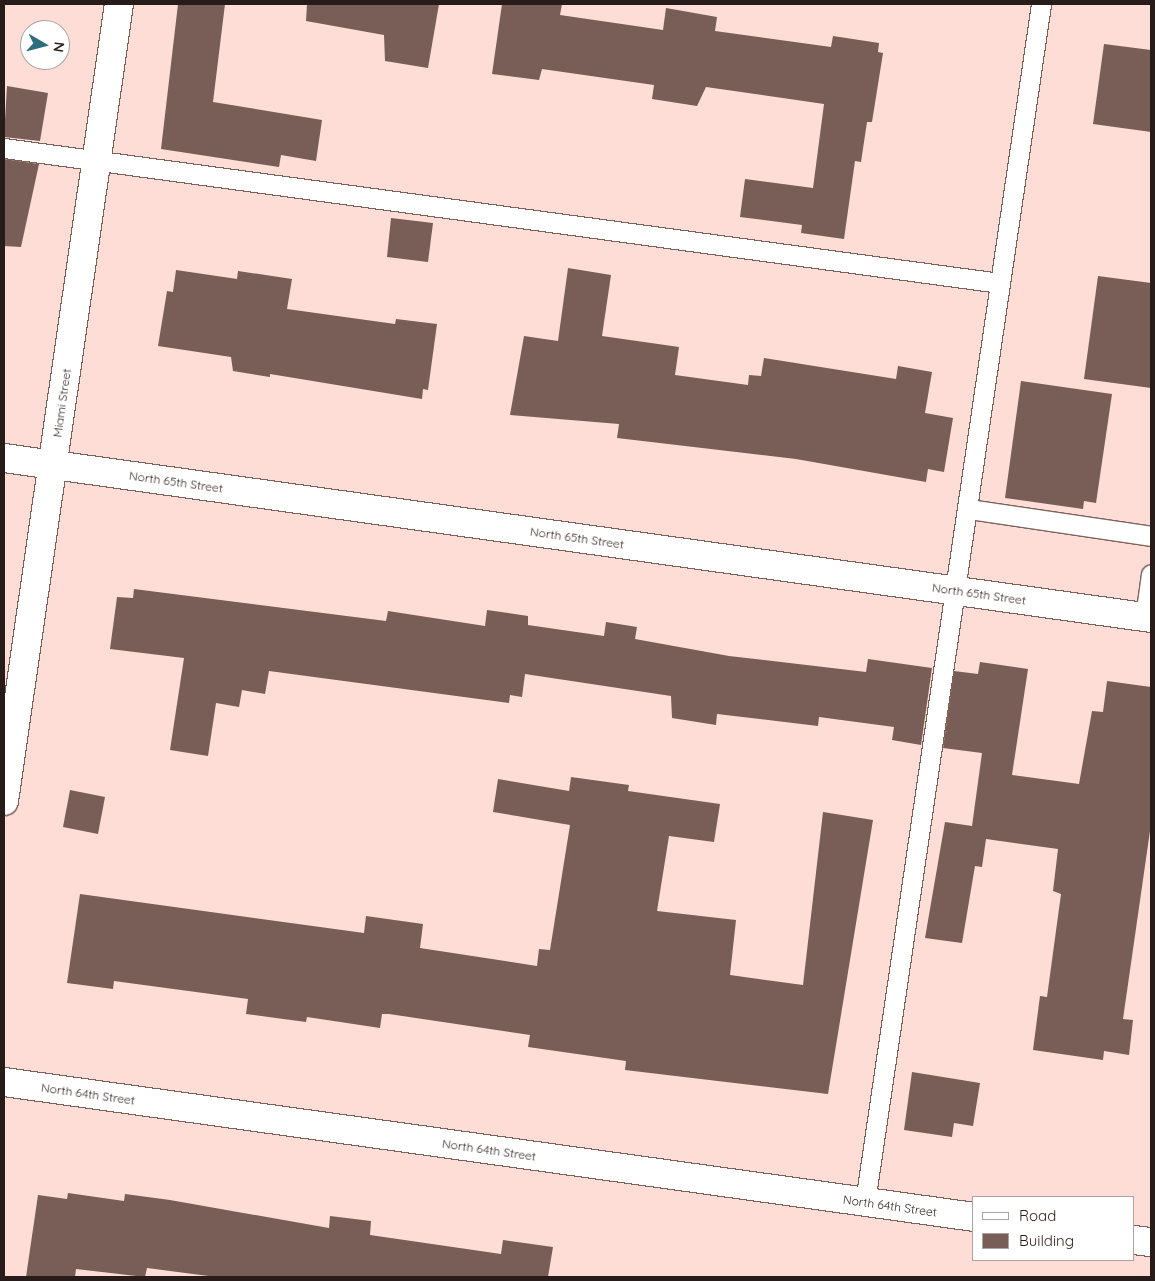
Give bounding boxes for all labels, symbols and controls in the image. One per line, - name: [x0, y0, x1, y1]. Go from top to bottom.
- north arrow: [20, 20, 70, 70]
- text: N: [49, 41, 68, 53]
- street label: Miami Street: [50, 368, 74, 438]
- street label: North 65th Street: [128, 468, 224, 496]
- street label: North 65th Street: [529, 524, 625, 552]
- street label: North 65th Street: [931, 580, 1027, 608]
- street label: North 64th Street: [40, 1080, 136, 1108]
- street label: North 64th Street: [441, 1136, 537, 1164]
- street label: North 64th Street: [842, 1192, 938, 1220]
- legend: [972, 1196, 1135, 1261]
- text: Road: [1019, 1206, 1056, 1225]
- text: Building: [1019, 1231, 1074, 1250]

